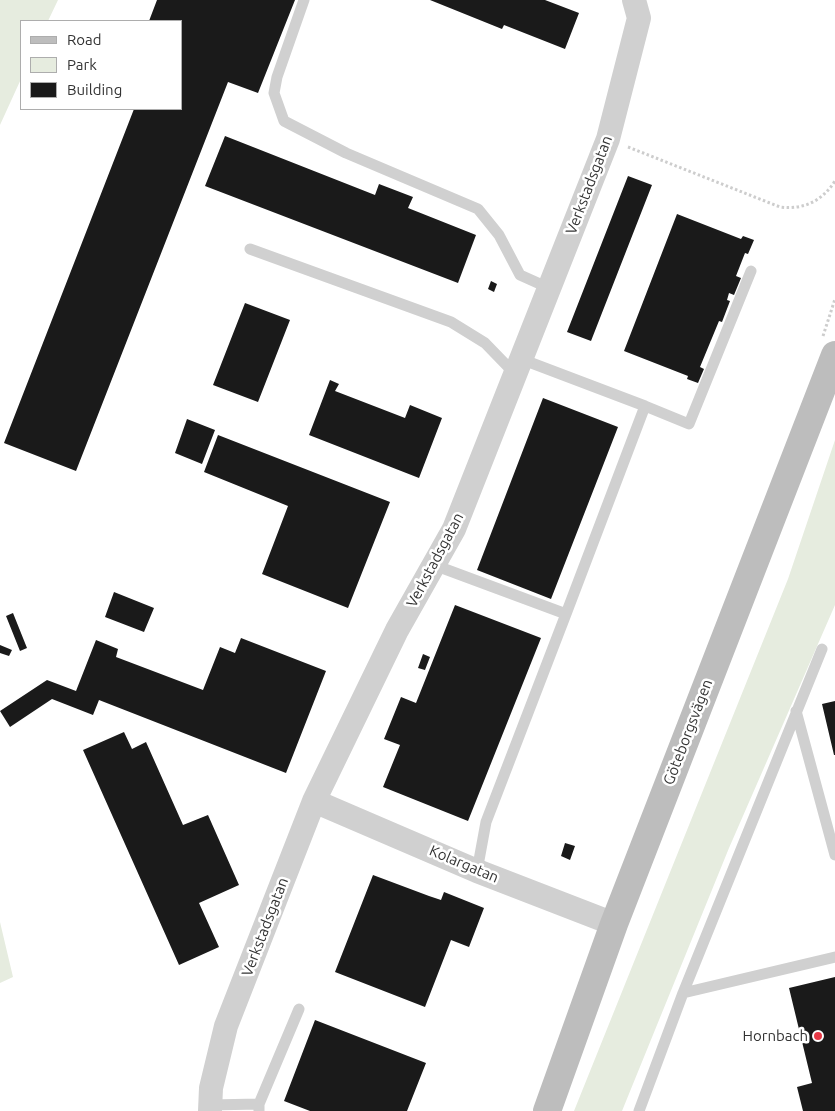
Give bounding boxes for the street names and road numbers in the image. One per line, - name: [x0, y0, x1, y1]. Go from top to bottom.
- street label: Verkstadsgatan: [562, 133, 616, 237]
- street label: Verkstadsgatan: [403, 510, 467, 610]
- street label: Göteborgsvägen: [660, 677, 716, 787]
- street label: Kolargatan: [427, 841, 501, 887]
- street label: Verkstadsgatan: [238, 875, 292, 979]

